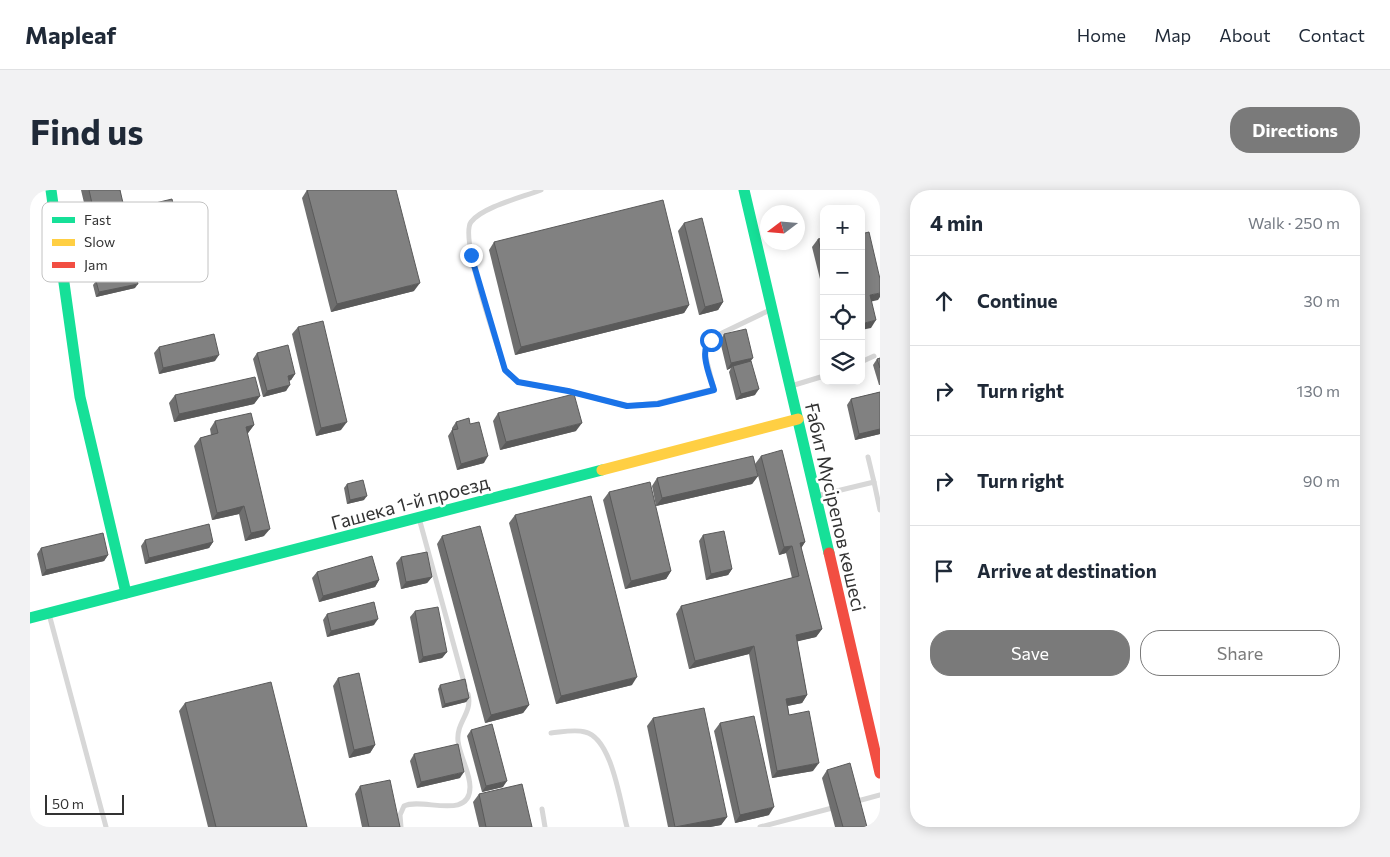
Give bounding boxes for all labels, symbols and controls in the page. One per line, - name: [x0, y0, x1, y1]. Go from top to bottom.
- text: Mapleaf: [25, 20, 116, 49]
- text: Home: [1077, 24, 1126, 46]
- text: Map: [1154, 24, 1191, 46]
- text: About: [1219, 24, 1271, 46]
- text: Contact: [1299, 24, 1365, 46]
- button: Directions: [1230, 107, 1360, 153]
- text: Find us: [30, 109, 144, 152]
- legend: [42, 202, 208, 282]
- north arrow: [760, 205, 805, 250]
- map controls: [820, 205, 865, 385]
- button: +: [820, 205, 865, 250]
- text: 4 min: [930, 210, 983, 235]
- text: Fast: [84, 211, 111, 228]
- text: Walk · 250 m: [1248, 213, 1340, 232]
- text: Slow: [84, 233, 115, 250]
- route end: [460, 244, 483, 267]
- button: −: [820, 250, 865, 295]
- text: Jam: [84, 256, 108, 273]
- icon: ahead: [930, 287, 958, 315]
- text: Continue: [977, 289, 1057, 312]
- text: 30 m: [1303, 291, 1340, 310]
- button: locate: [820, 295, 865, 340]
- route start: [700, 329, 723, 352]
- button: layers: [820, 340, 865, 385]
- icon: right: [930, 377, 958, 405]
- text: Turn right: [977, 379, 1064, 402]
- text: 130 m: [1297, 381, 1340, 400]
- street label: Ғабит Мүсірепов көшесі: [801, 400, 871, 614]
- icon: right: [930, 467, 958, 495]
- text: Turn right: [977, 469, 1064, 492]
- street label: Гашека 1-й проезд: [328, 470, 492, 534]
- text: 90 m: [1303, 471, 1340, 490]
- icon: arrive: [930, 557, 958, 585]
- text: Arrive at destination: [977, 559, 1157, 582]
- button: Save: [930, 630, 1130, 676]
- button: Share: [1140, 630, 1340, 676]
- scale bar: [45, 792, 124, 815]
- text: 50 m: [52, 795, 84, 812]

